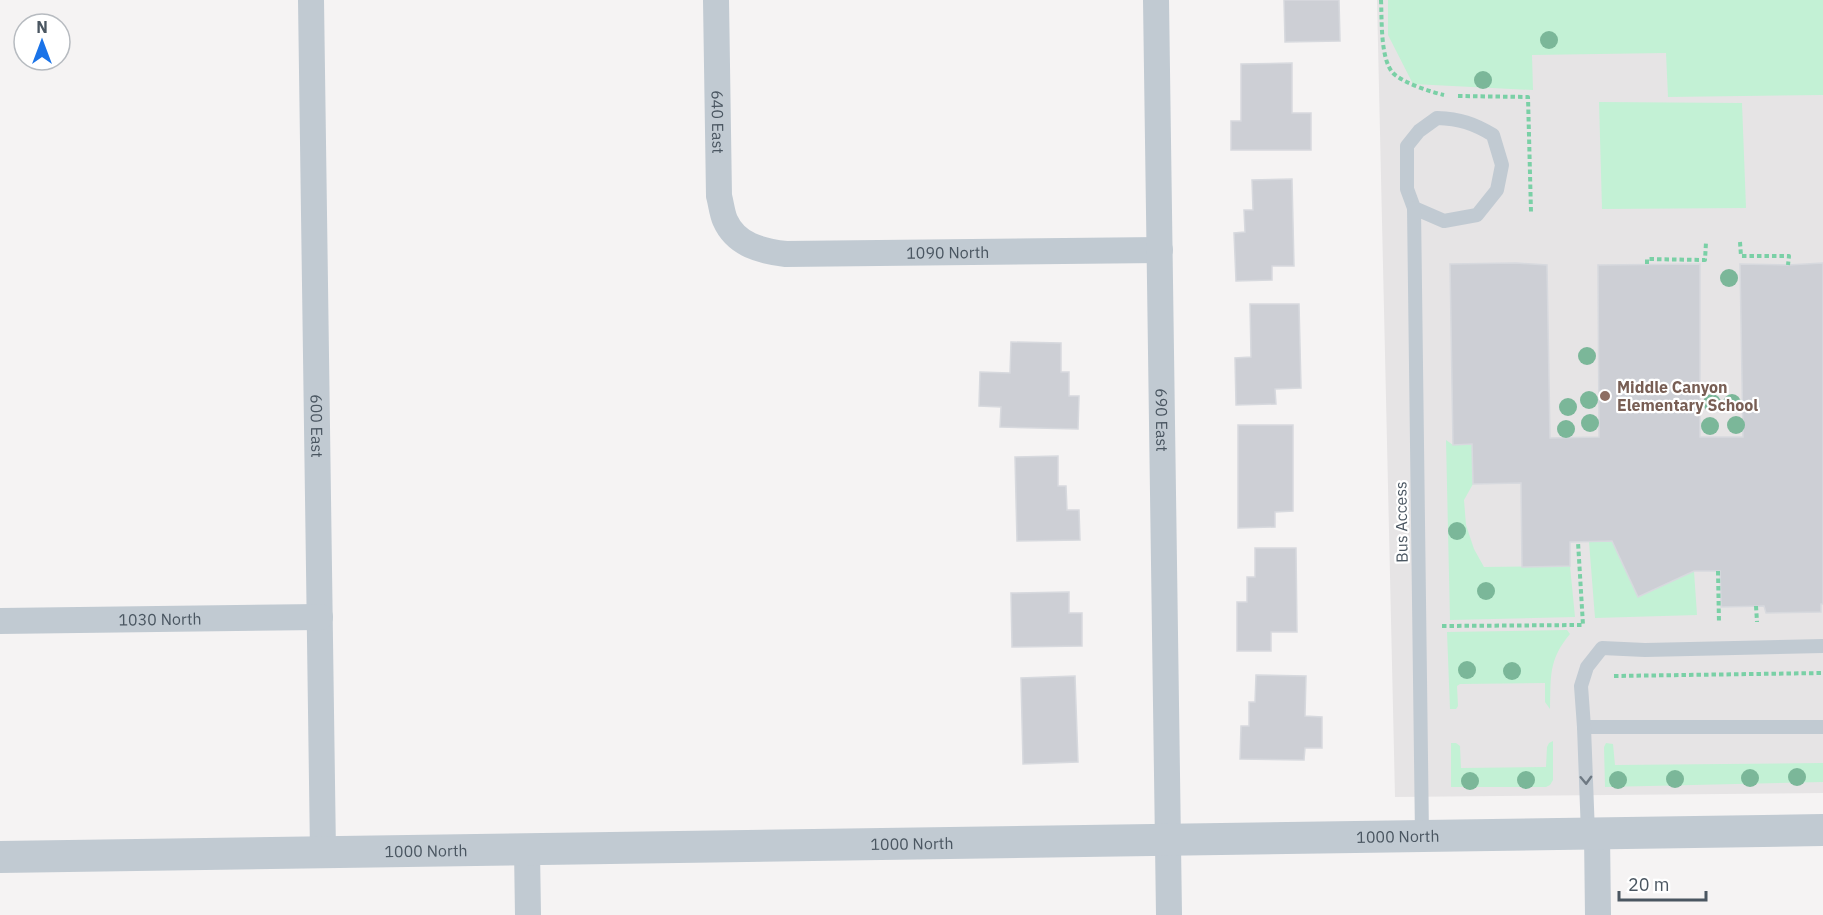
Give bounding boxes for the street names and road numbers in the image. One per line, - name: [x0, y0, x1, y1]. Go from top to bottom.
- street label: 640 East: [707, 90, 728, 154]
- street label: 1090 North: [906, 242, 989, 263]
- street label: 690 East: [1152, 388, 1172, 452]
- street label: 600 East: [307, 394, 327, 458]
- street label: Bus Access: [1390, 481, 1412, 563]
- street label: 1030 North: [118, 608, 202, 630]
- street label: 1000 North: [1356, 826, 1440, 847]
- street label: 1000 North: [870, 833, 954, 854]
- street label: 1000 North: [384, 840, 468, 861]

